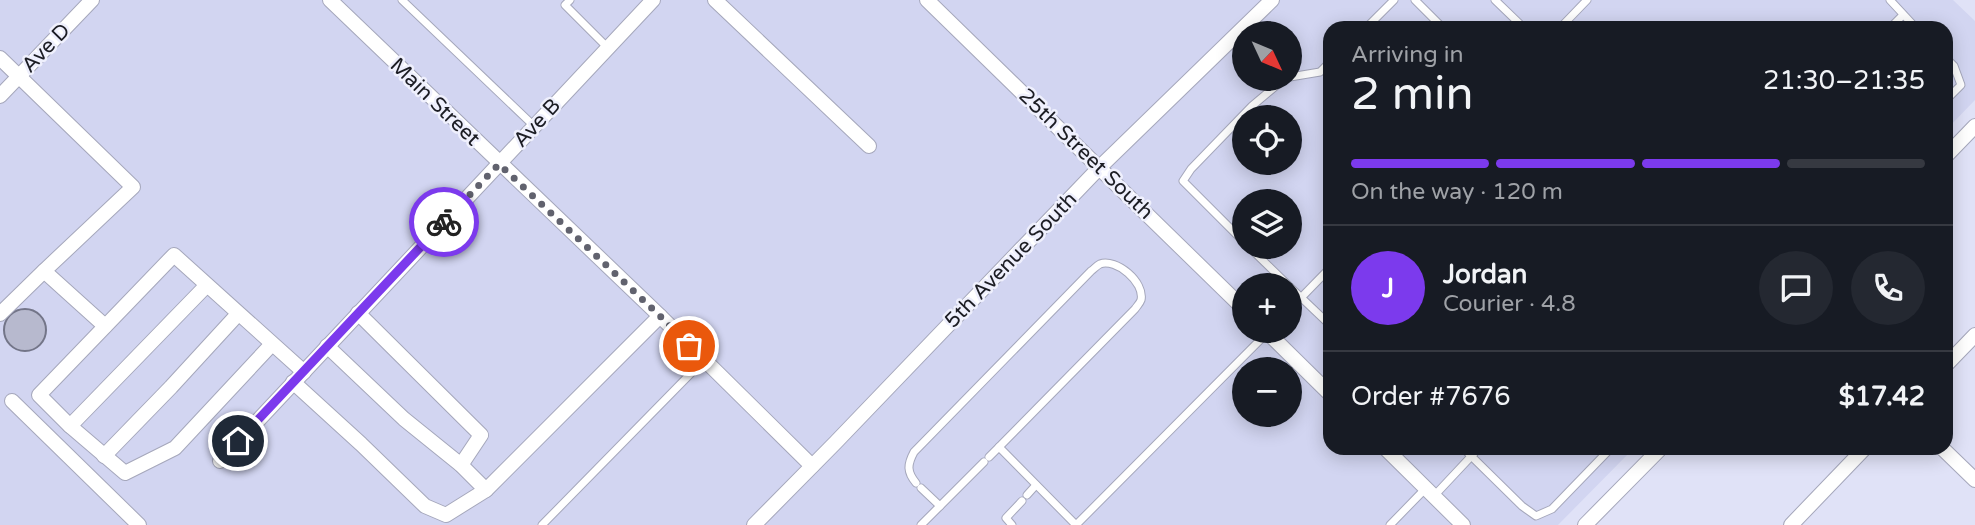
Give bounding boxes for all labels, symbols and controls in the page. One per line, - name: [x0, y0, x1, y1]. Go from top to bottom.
- street label: Ave D: [17, 18, 75, 78]
- north arrow: [1232, 21, 1302, 91]
- map controls: [1232, 21, 1302, 427]
- text: Arriving in: [1351, 41, 1464, 69]
- street label: Main Street: [385, 53, 485, 151]
- text: 21:30–21:35: [1763, 65, 1925, 96]
- text: 2 min: [1351, 67, 1474, 122]
- street label: 25th Street South: [1013, 83, 1159, 225]
- street label: Ave B: [508, 93, 566, 153]
- button: locate: [1232, 105, 1302, 175]
- text: On the way · 120 m: [1351, 178, 1563, 206]
- courier: [409, 187, 479, 257]
- street label: 5th Avenue South: [940, 187, 1082, 333]
- button: layers: [1232, 189, 1302, 259]
- icon: bike: [425, 203, 463, 241]
- button: chat: [1759, 251, 1833, 325]
- button: phone: [1851, 251, 1925, 325]
- text: Jordan: [1443, 259, 1527, 290]
- button: +: [1232, 273, 1302, 343]
- text: J: [1382, 273, 1394, 304]
- text: Courier · 4.8: [1443, 290, 1576, 318]
- pin: [659, 316, 719, 376]
- icon: bag: [670, 327, 708, 365]
- button: −: [1232, 357, 1302, 427]
- text: Order #7676: [1351, 381, 1511, 412]
- text: $17.42: [1839, 381, 1925, 412]
- pin: [208, 411, 268, 471]
- icon: home: [219, 422, 257, 460]

